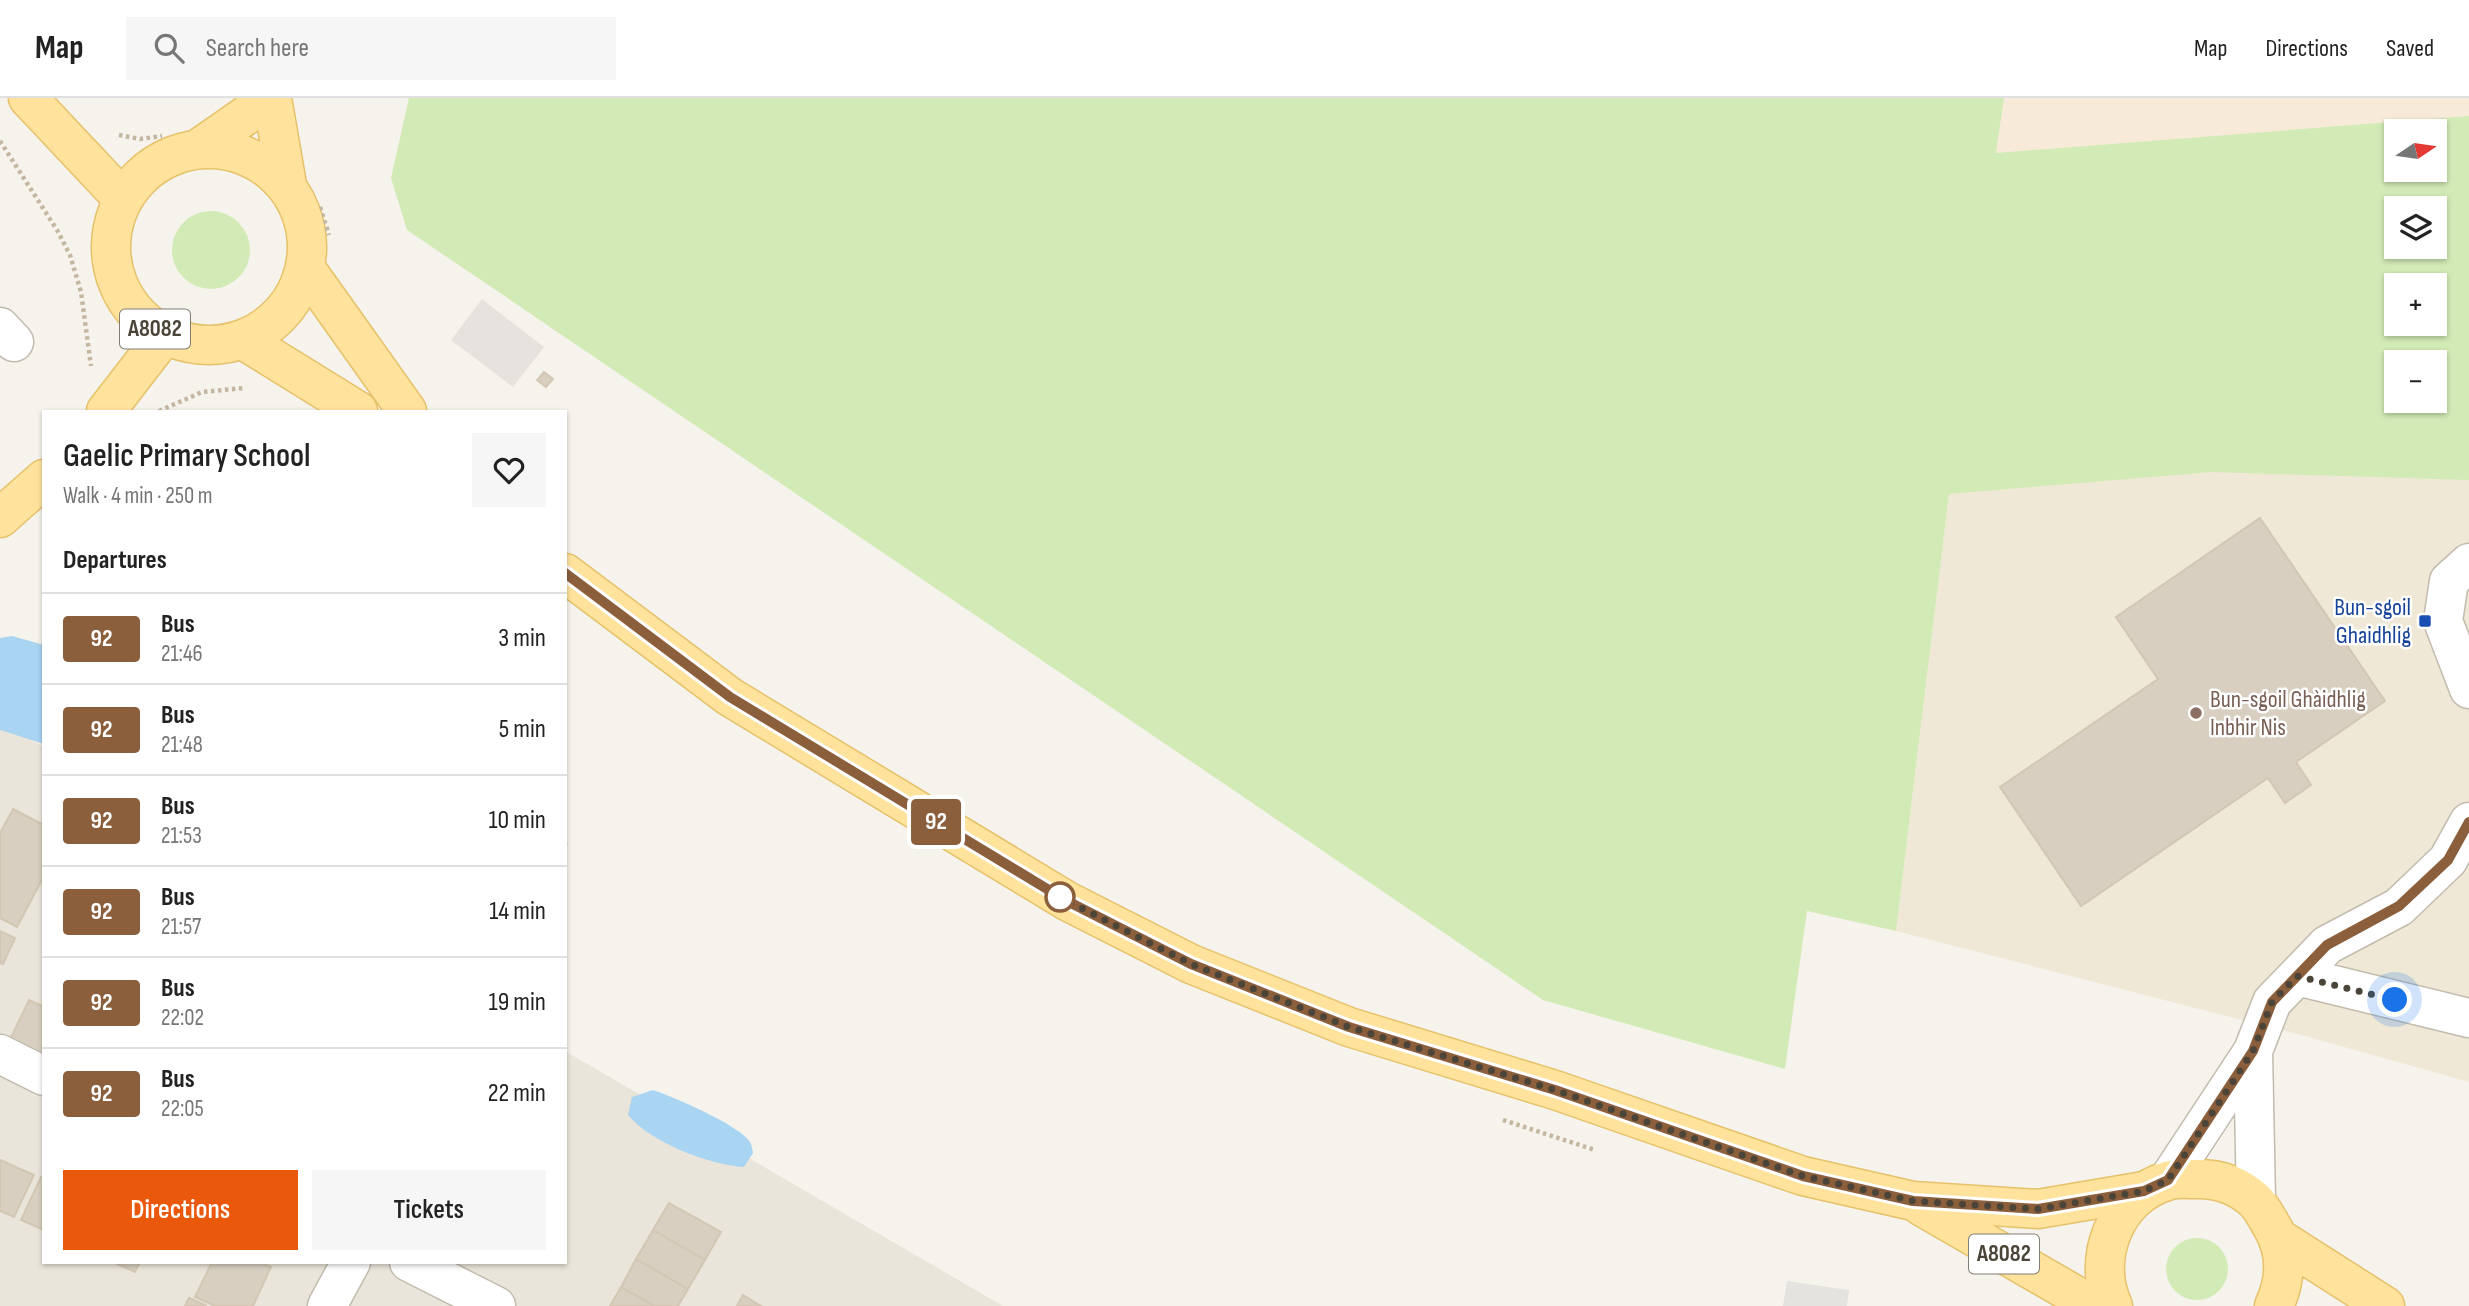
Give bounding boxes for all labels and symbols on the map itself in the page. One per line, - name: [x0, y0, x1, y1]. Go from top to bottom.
- north arrow: [2384, 119, 2446, 182]
- road number: A8082: [120, 310, 190, 348]
- place label: Bun-sgoil Ghaidhlig: [2334, 593, 2411, 650]
- marker: Bun-sgoil Ghaidhlig: [2417, 613, 2433, 629]
- place label: Bun-sgoil Ghàidhlig Inbhir Nis: [2210, 685, 2366, 742]
- marker: Bun-sgoil Ghàidhlig Inbhir Nis: [2188, 705, 2204, 721]
- line badge: 92: [904, 799, 968, 845]
- unlabelled marker: [1045, 882, 1075, 912]
- your location: [2377, 982, 2412, 1017]
- road number: A8082: [1969, 1234, 2039, 1274]

